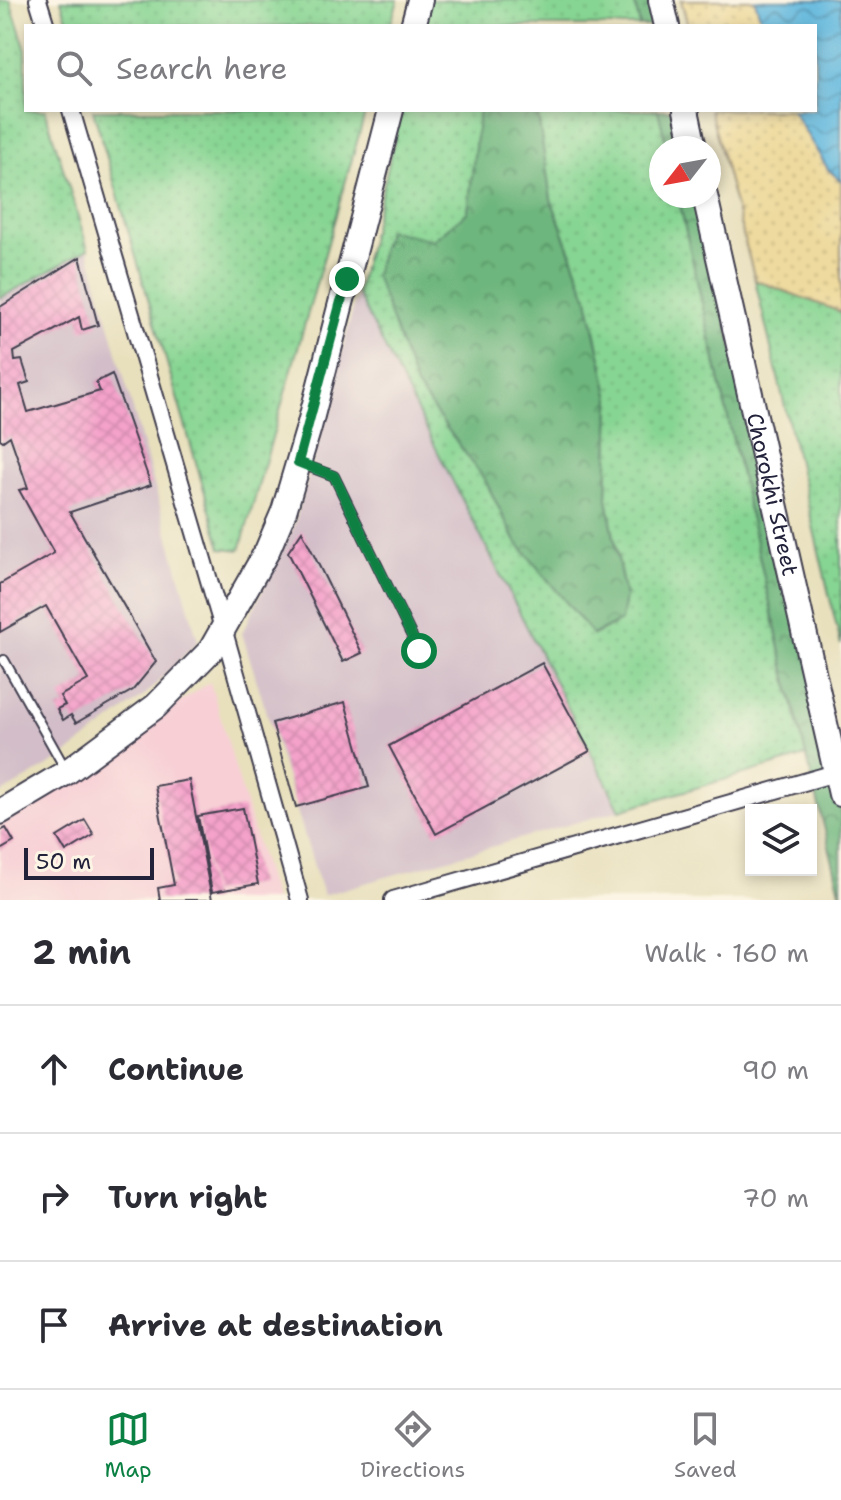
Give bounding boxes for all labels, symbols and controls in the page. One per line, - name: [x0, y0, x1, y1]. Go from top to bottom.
- search box: [24, 24, 817, 112]
- icon: search: [52, 46, 96, 90]
- text: Search here: [116, 48, 287, 89]
- north arrow: [649, 136, 721, 208]
- route end: [329, 261, 365, 297]
- street label: Chorokhi Street: [740, 410, 805, 579]
- route start: [401, 633, 437, 669]
- map controls: [745, 804, 817, 876]
- button: layers: [745, 804, 817, 876]
- scale bar: [24, 844, 154, 880]
- text: 50 m: [36, 847, 91, 876]
- text: 2 min: [32, 929, 131, 975]
- text: Walk · 160 m: [644, 935, 809, 970]
- icon: ahead: [32, 1047, 76, 1091]
- text: Continue: [108, 1049, 244, 1090]
- text: 90 m: [742, 1052, 809, 1087]
- icon: right: [32, 1175, 76, 1219]
- text: Turn right: [108, 1177, 267, 1218]
- text: 70 m: [742, 1180, 809, 1215]
- icon: arrive: [32, 1303, 76, 1347]
- text: Arrive at destination: [108, 1305, 443, 1346]
- tab: Map: [104, 1407, 152, 1484]
- tab: Directions: [360, 1407, 465, 1484]
- tab: Saved: [674, 1407, 737, 1484]

